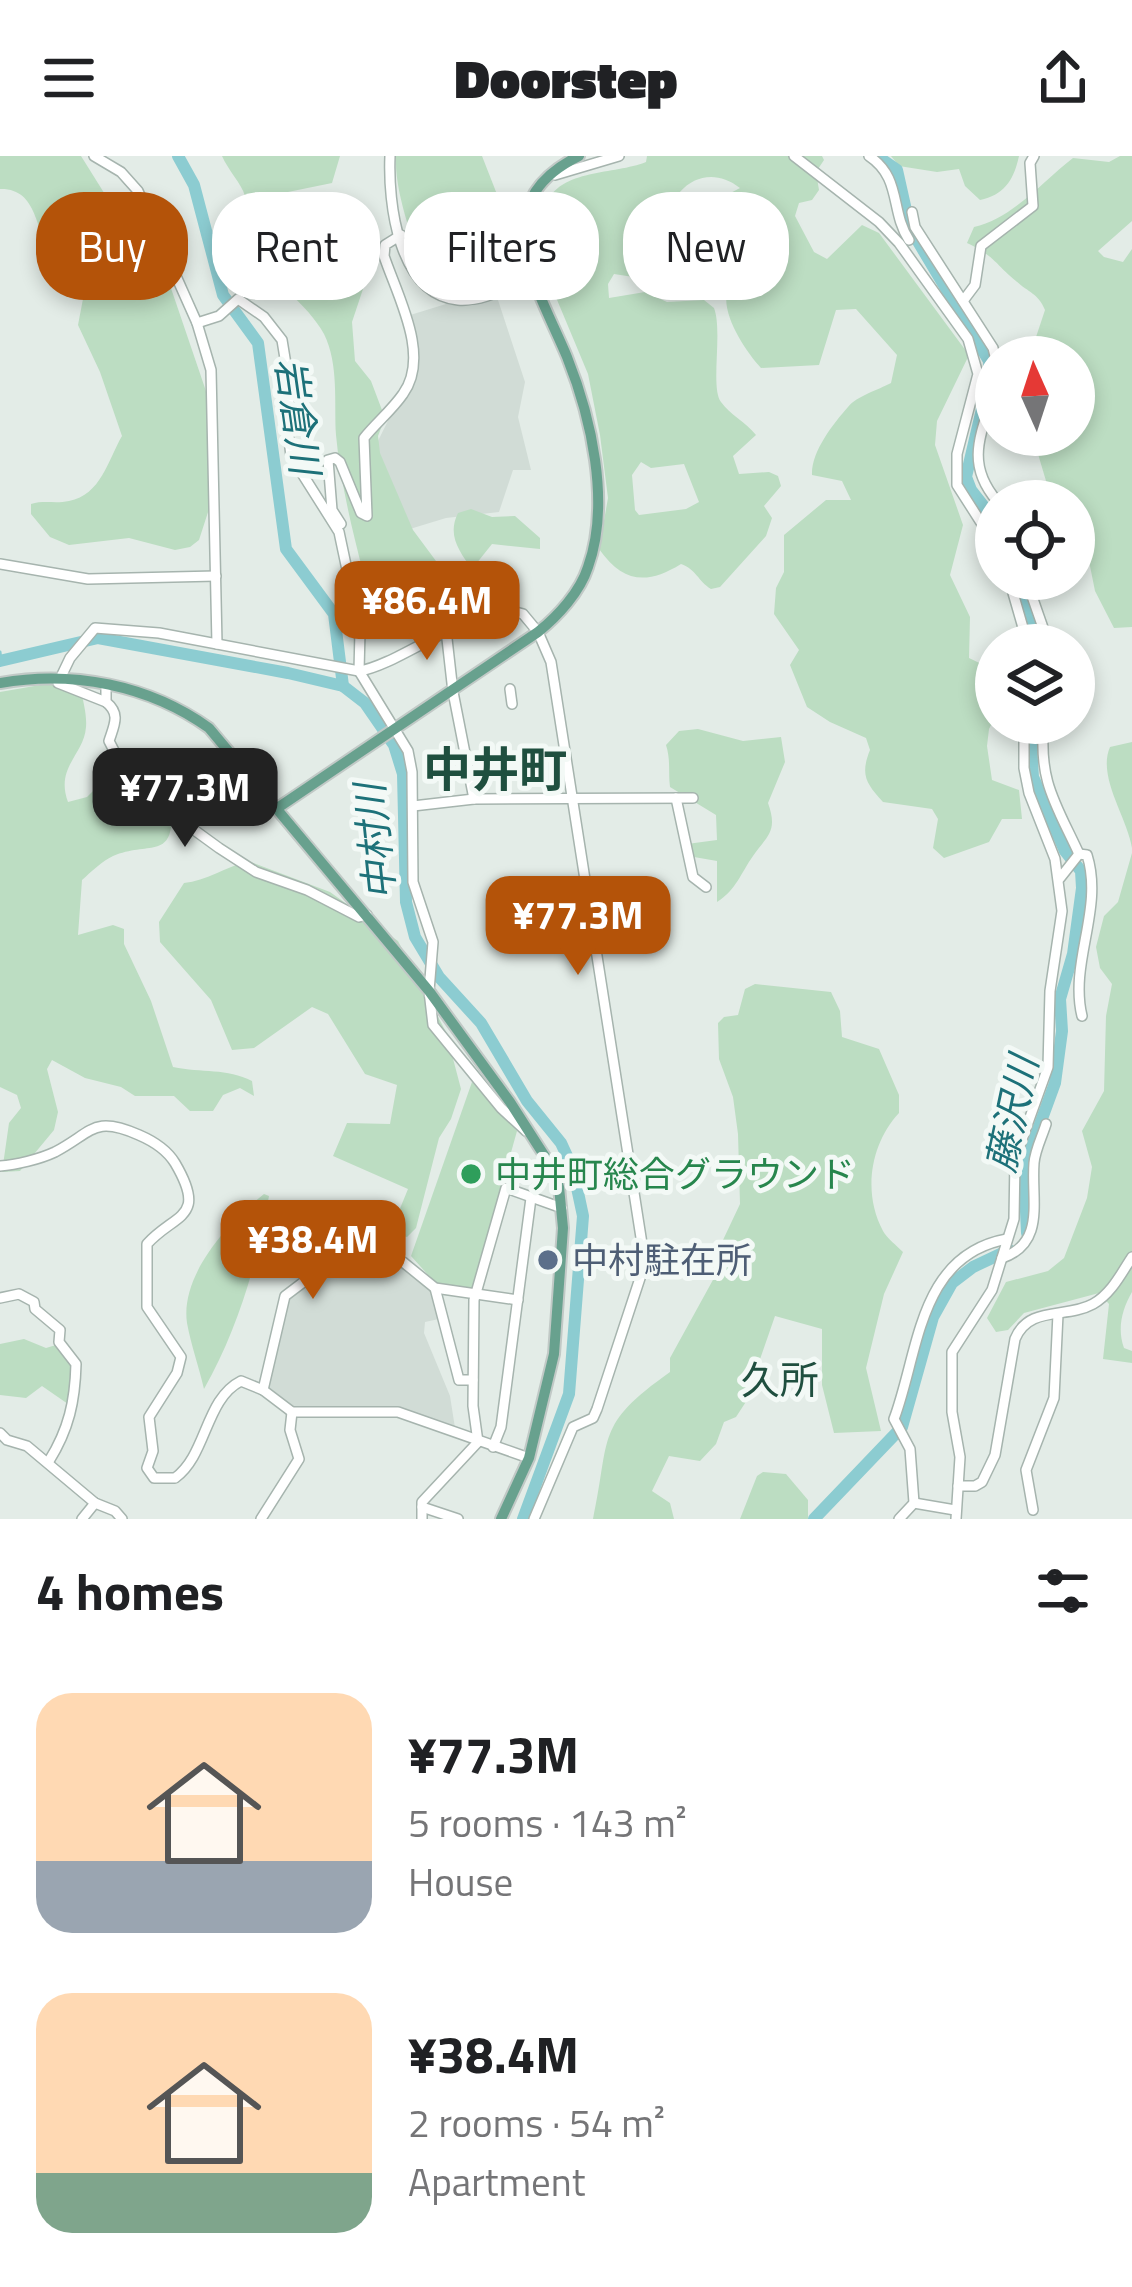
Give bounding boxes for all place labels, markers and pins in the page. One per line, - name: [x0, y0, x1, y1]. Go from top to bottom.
- pin: ¥86.4M: [329, 561, 525, 663]
- pin: ¥77.3M: [87, 748, 283, 850]
- pin: ¥77.3M: [480, 876, 676, 978]
- place label: 中井町総合グラウンド: [495, 1146, 855, 1201]
- marker: 中井町総合グラウンド: [458, 1161, 484, 1187]
- pin: ¥38.4M: [215, 1200, 411, 1302]
- place label: 中村駐在所: [572, 1232, 752, 1287]
- marker: 中村駐在所: [535, 1247, 561, 1273]

